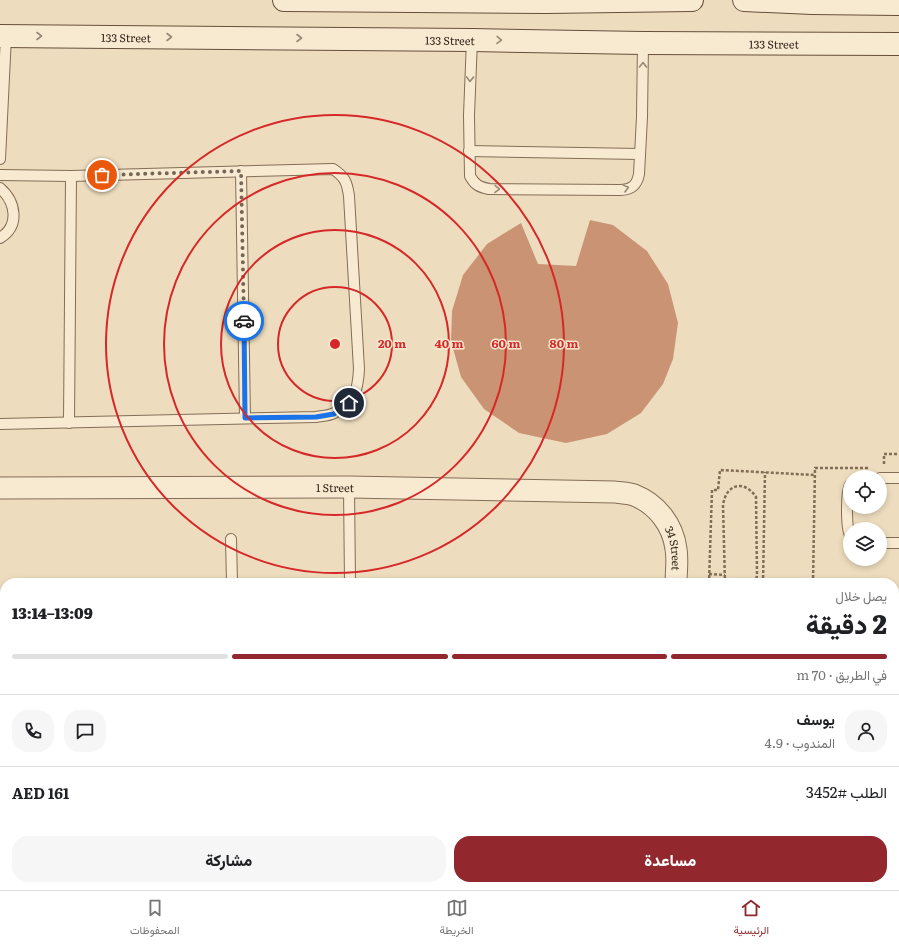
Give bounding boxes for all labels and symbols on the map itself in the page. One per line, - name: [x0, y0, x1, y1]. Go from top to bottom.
- street label: 133 Street: [101, 29, 152, 45]
- one-way arrow: [36, 32, 42, 40]
- street label: 133 Street: [425, 32, 476, 48]
- one-way arrow: [166, 33, 172, 41]
- one-way arrow: [296, 34, 302, 42]
- street label: 133 Street: [749, 35, 799, 52]
- one-way arrow: [496, 36, 502, 44]
- one-way arrow: [639, 62, 647, 68]
- one-way arrow: [466, 76, 475, 82]
- pin: [85, 158, 119, 192]
- one-way arrow: [494, 185, 500, 193]
- one-way arrow: [623, 185, 630, 193]
- courier: [224, 301, 264, 341]
- text: 20 m: [378, 334, 406, 352]
- text: 40 m: [435, 334, 464, 352]
- text: 60 m: [492, 334, 520, 352]
- text: 80 m: [550, 334, 578, 352]
- centre of rings: [328, 337, 342, 351]
- pin: [332, 386, 366, 420]
- street label: 1 Street: [316, 479, 355, 495]
- street label: 34 Street: [662, 523, 685, 572]

